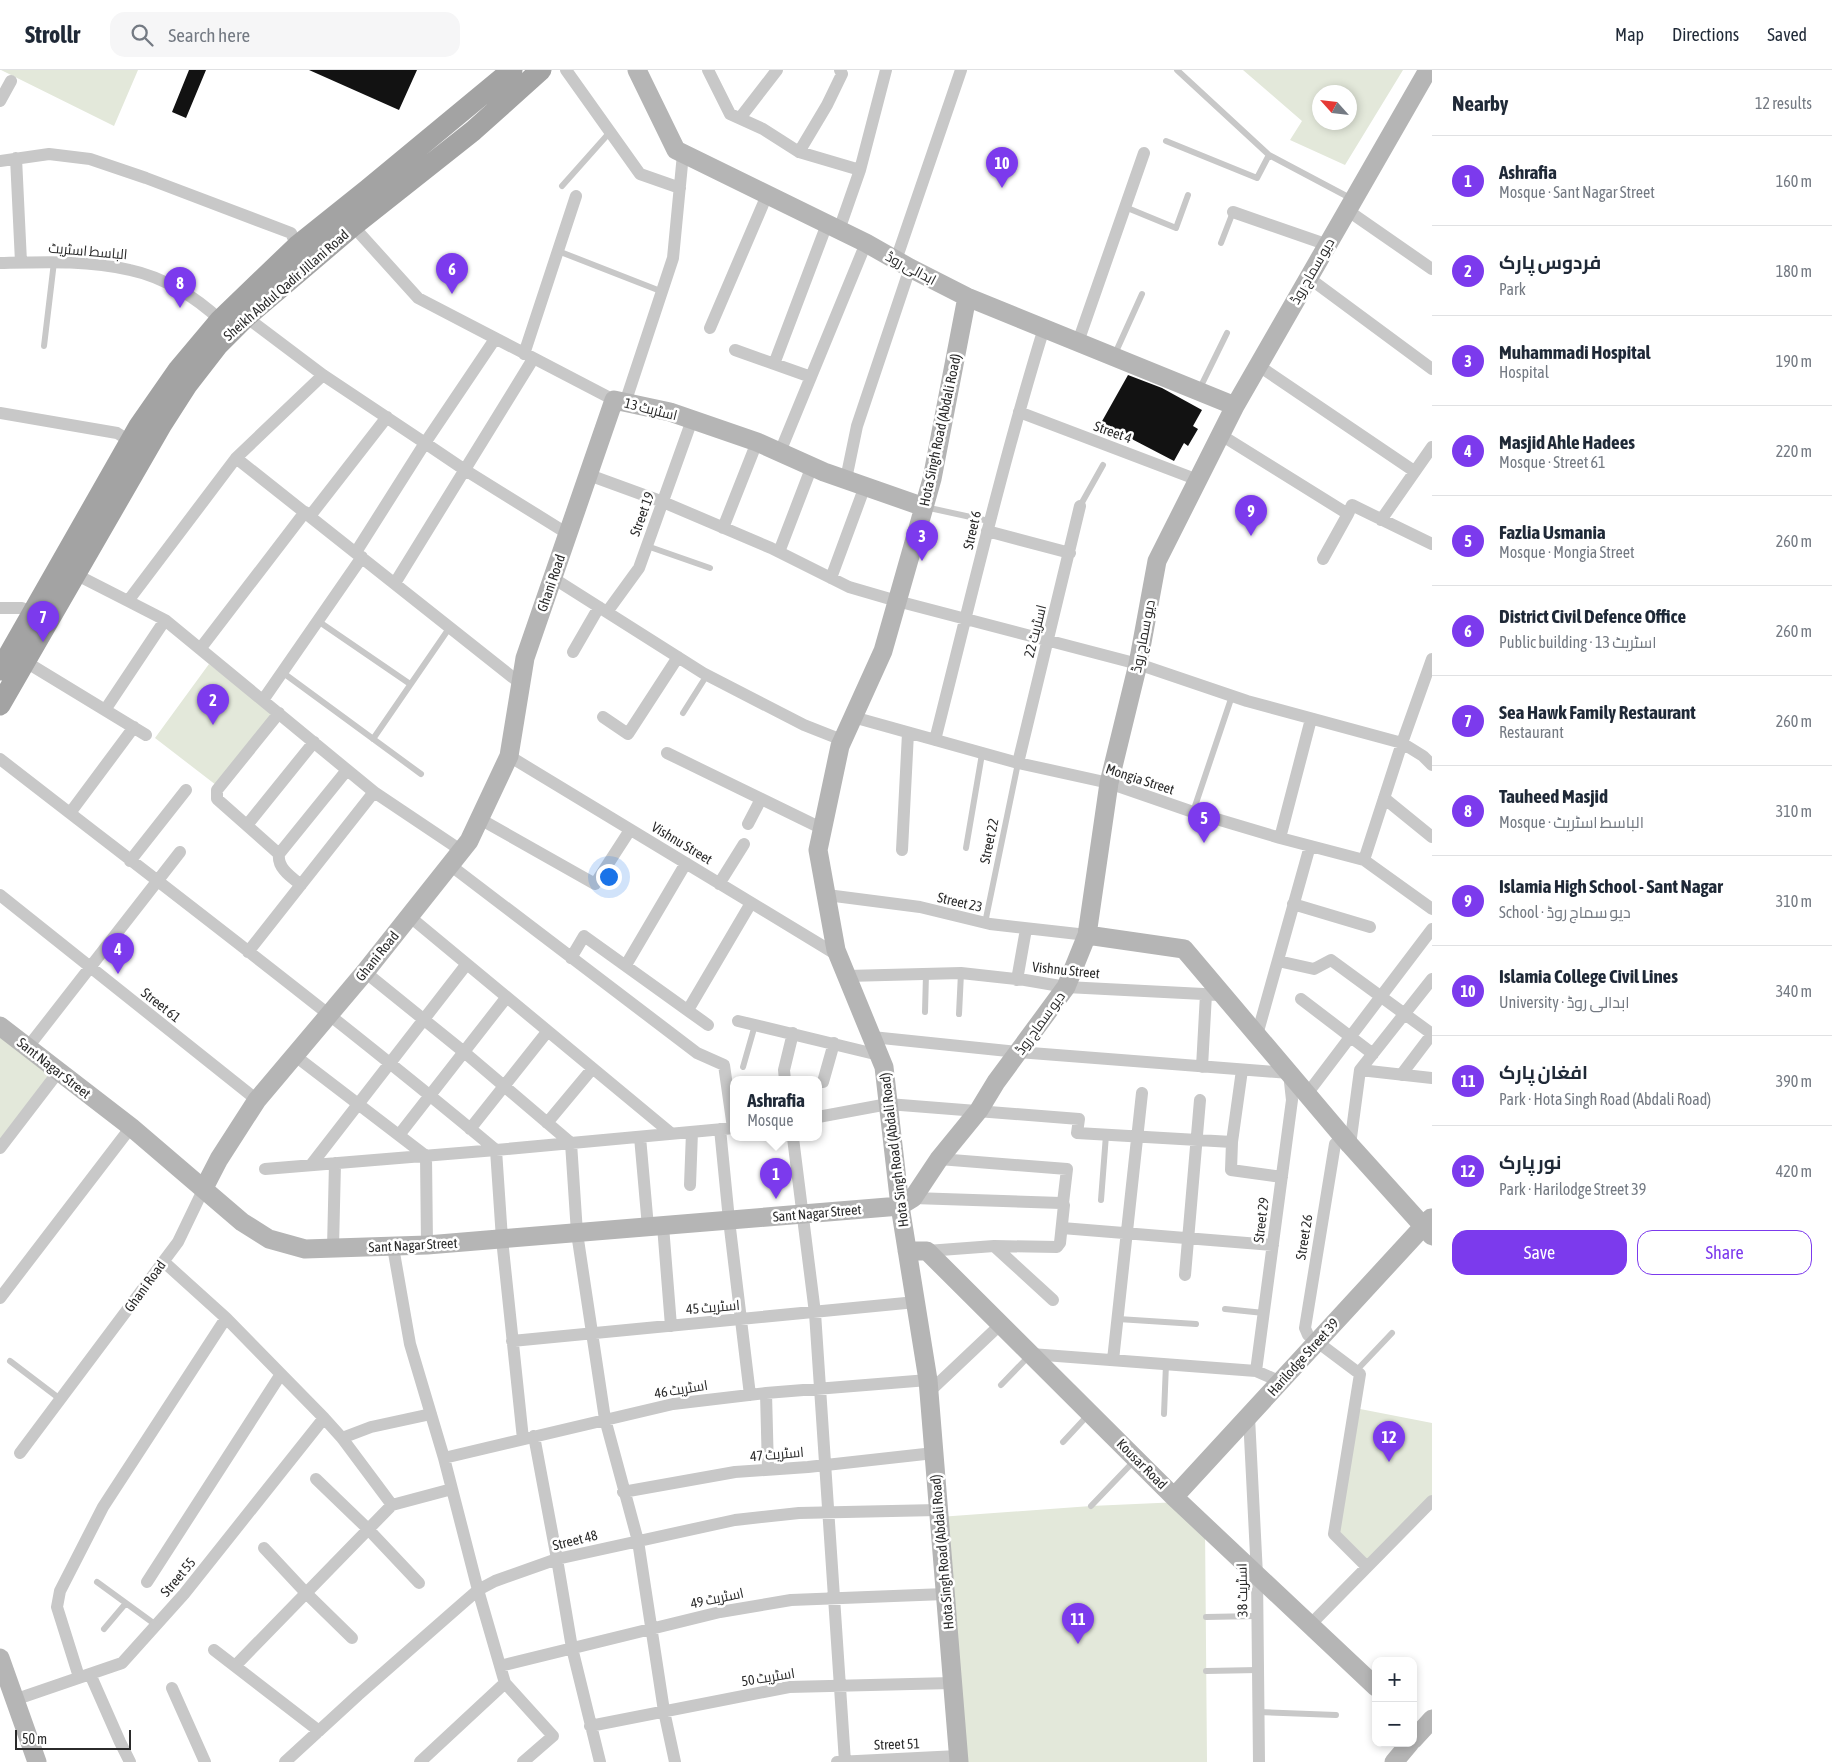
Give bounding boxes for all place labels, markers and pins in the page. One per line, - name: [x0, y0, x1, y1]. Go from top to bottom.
- pin: 10: [986, 147, 1018, 188]
- pin: 6: [436, 253, 468, 294]
- pin: 8: [164, 267, 196, 308]
- pin: 9: [1235, 495, 1267, 536]
- pin: 3: [906, 520, 938, 561]
- pin: 7: [27, 601, 59, 642]
- pin: 2: [197, 684, 229, 725]
- pin: 5: [1188, 802, 1220, 843]
- pin: 4: [102, 933, 134, 974]
- pin: 1: [760, 1158, 792, 1199]
- pin: 12: [1373, 1421, 1405, 1462]
- pin: 11: [1062, 1603, 1094, 1644]

